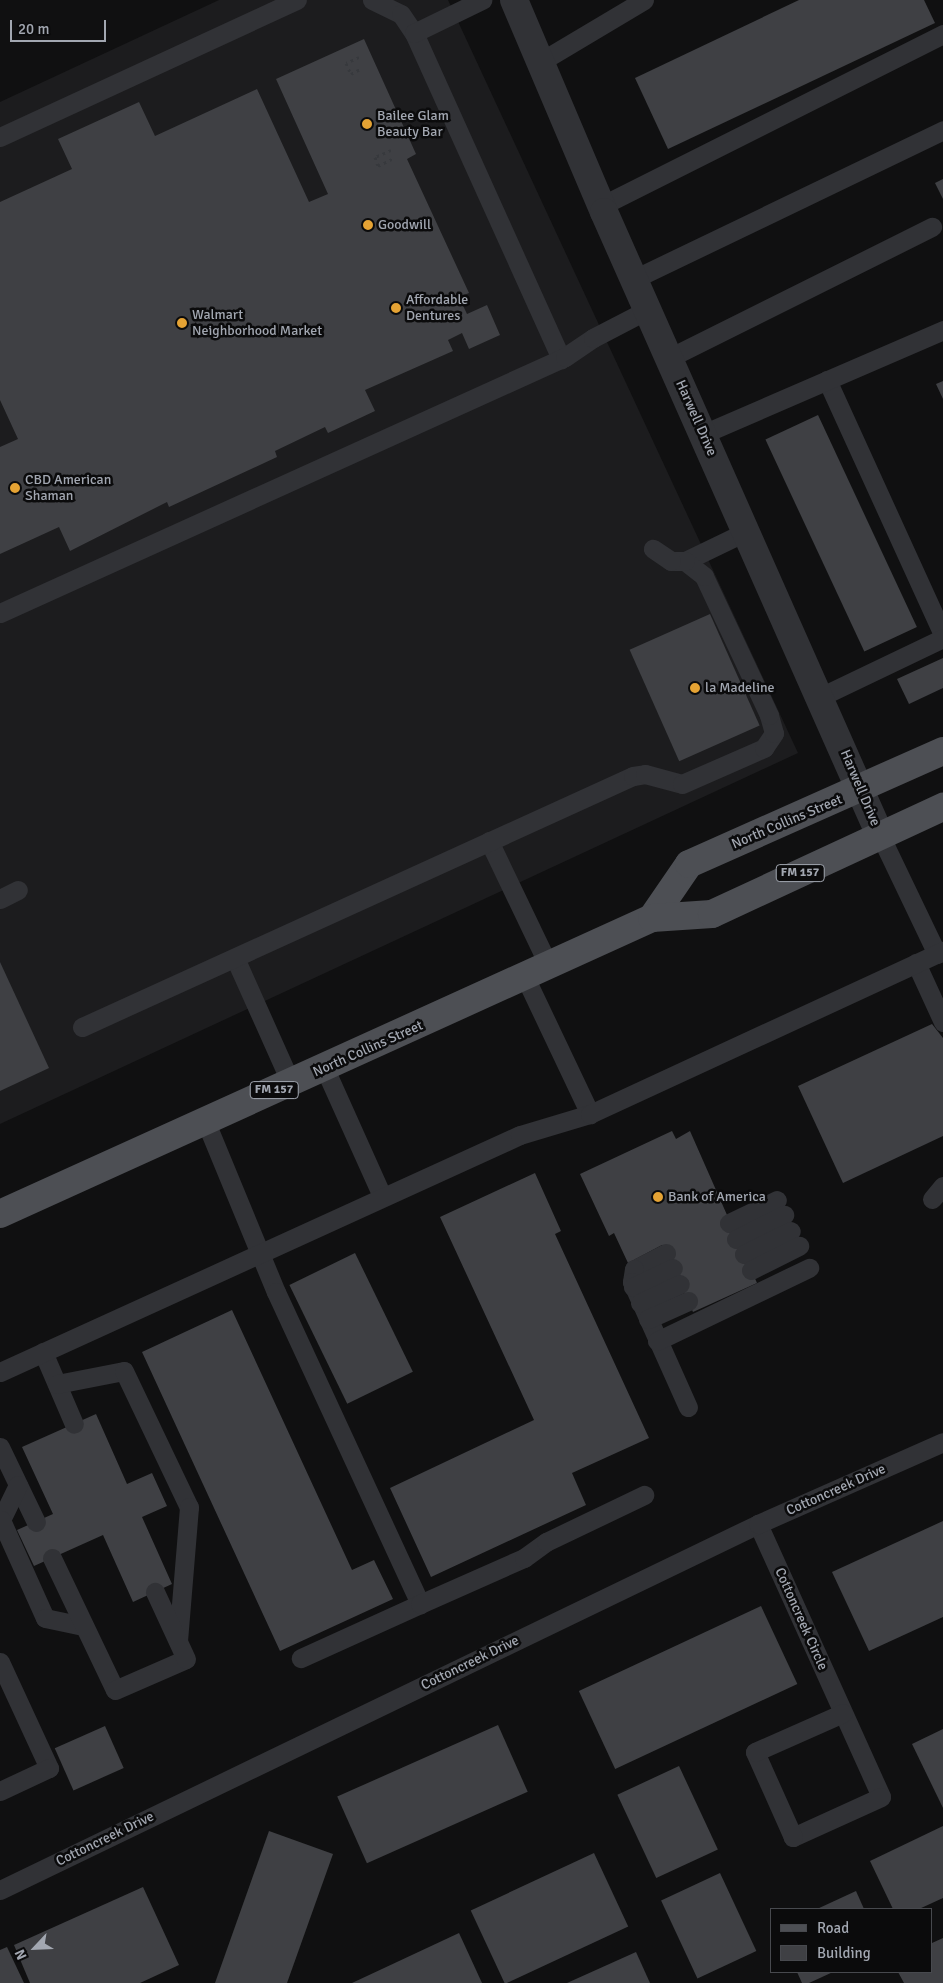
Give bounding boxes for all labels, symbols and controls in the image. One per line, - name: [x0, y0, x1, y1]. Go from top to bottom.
- scale bar: [12, 10, 109, 42]
- text: 20 m: [18, 20, 49, 38]
- place label: Bailee Glam Beauty Bar: [377, 108, 449, 140]
- marker: Bailee Glam Beauty Bar: [361, 118, 373, 130]
- place label: Goodwill: [378, 217, 431, 233]
- marker: Goodwill: [362, 219, 374, 231]
- place label: Affordable Dentures: [406, 292, 468, 324]
- marker: Affordable Dentures: [390, 302, 402, 314]
- place label: Walmart Neighborhood Market: [192, 307, 322, 340]
- marker: Walmart Neighborhood Market: [176, 317, 188, 329]
- street label: Harwell Drive: [672, 377, 720, 459]
- place label: CBD American Shaman: [25, 472, 111, 504]
- marker: CBD American Shaman: [9, 482, 21, 494]
- place label: la Madeline: [705, 680, 775, 696]
- marker: la Madeline: [689, 682, 701, 694]
- street label: Harwell Drive: [836, 747, 884, 829]
- street label: North Collins Street: [729, 791, 845, 853]
- road number: FM 157: [775, 864, 825, 882]
- street label: North Collins Street: [310, 1017, 426, 1081]
- road number: FM 157: [249, 1080, 299, 1100]
- place label: Bank of America: [668, 1189, 766, 1205]
- marker: Bank of America: [652, 1191, 664, 1203]
- street label: Cottoncreek Drive: [784, 1461, 888, 1519]
- street label: Cottoncreek Circle: [771, 1565, 831, 1673]
- street label: Cottoncreek Drive: [418, 1632, 522, 1694]
- street label: Cottoncreek Drive: [53, 1808, 157, 1870]
- legend: [770, 1908, 933, 1973]
- text: Road: [817, 1919, 849, 1937]
- north arrow: [10, 1923, 60, 1973]
- text: Building: [817, 1944, 871, 1962]
- text: N: [11, 1947, 31, 1963]

